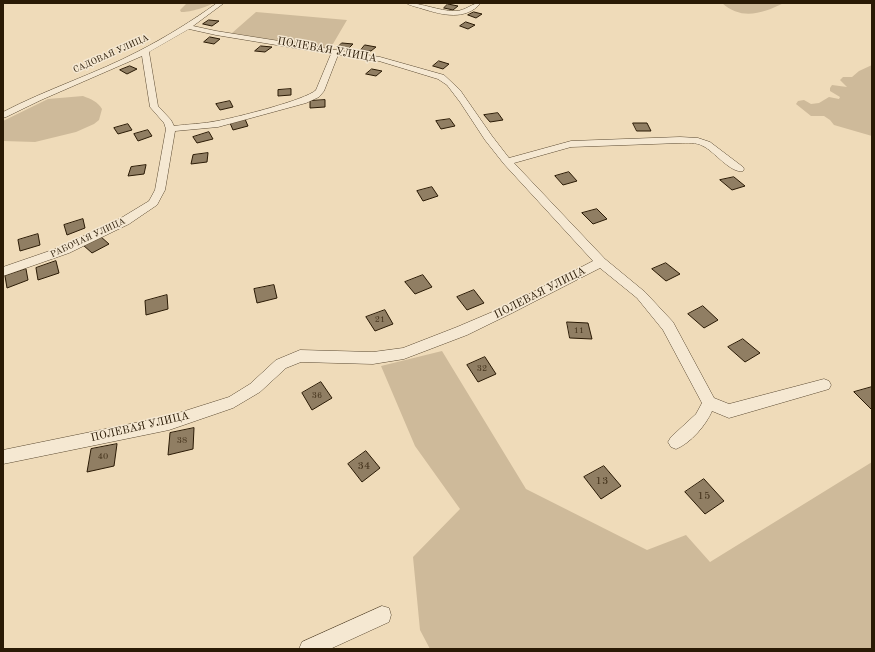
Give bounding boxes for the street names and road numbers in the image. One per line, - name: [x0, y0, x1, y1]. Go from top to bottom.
- street label: САДОВАЯ УЛИЦА: [72, 32, 150, 76]
- street label: ПОЛЕВАЯ УЛИЦА: [276, 35, 378, 65]
- street label: РАБОЧАЯ УЛИЦА: [49, 216, 127, 260]
- street label: ПОЛЕВАЯ УЛИЦА: [492, 264, 588, 322]
- street label: ПОЛЕВАЯ УЛИЦА: [89, 409, 191, 445]

